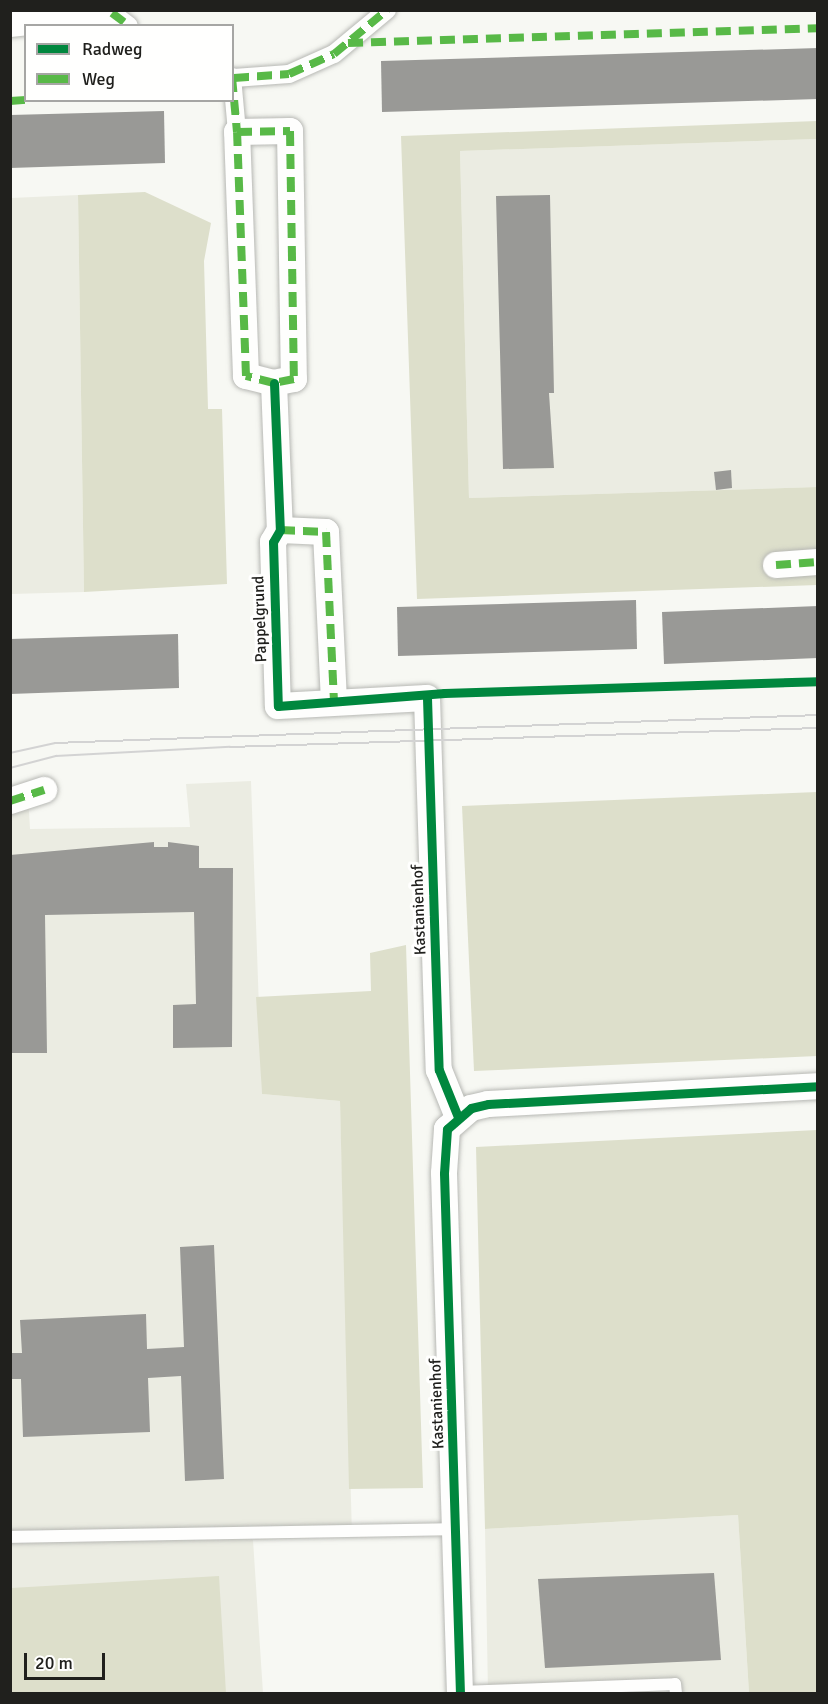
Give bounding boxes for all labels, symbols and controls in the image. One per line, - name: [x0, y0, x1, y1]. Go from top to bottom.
- legend: [24, 24, 234, 102]
- text: Radweg: [82, 38, 143, 60]
- text: Weg: [82, 68, 115, 90]
- street label: Pappelgrund: [249, 575, 271, 663]
- street label: Kastanienhof: [408, 864, 430, 956]
- street label: Kastanienhof: [426, 1358, 448, 1450]
- scale bar: [27, 1641, 108, 1679]
- text: 20 m: [35, 1652, 73, 1674]

